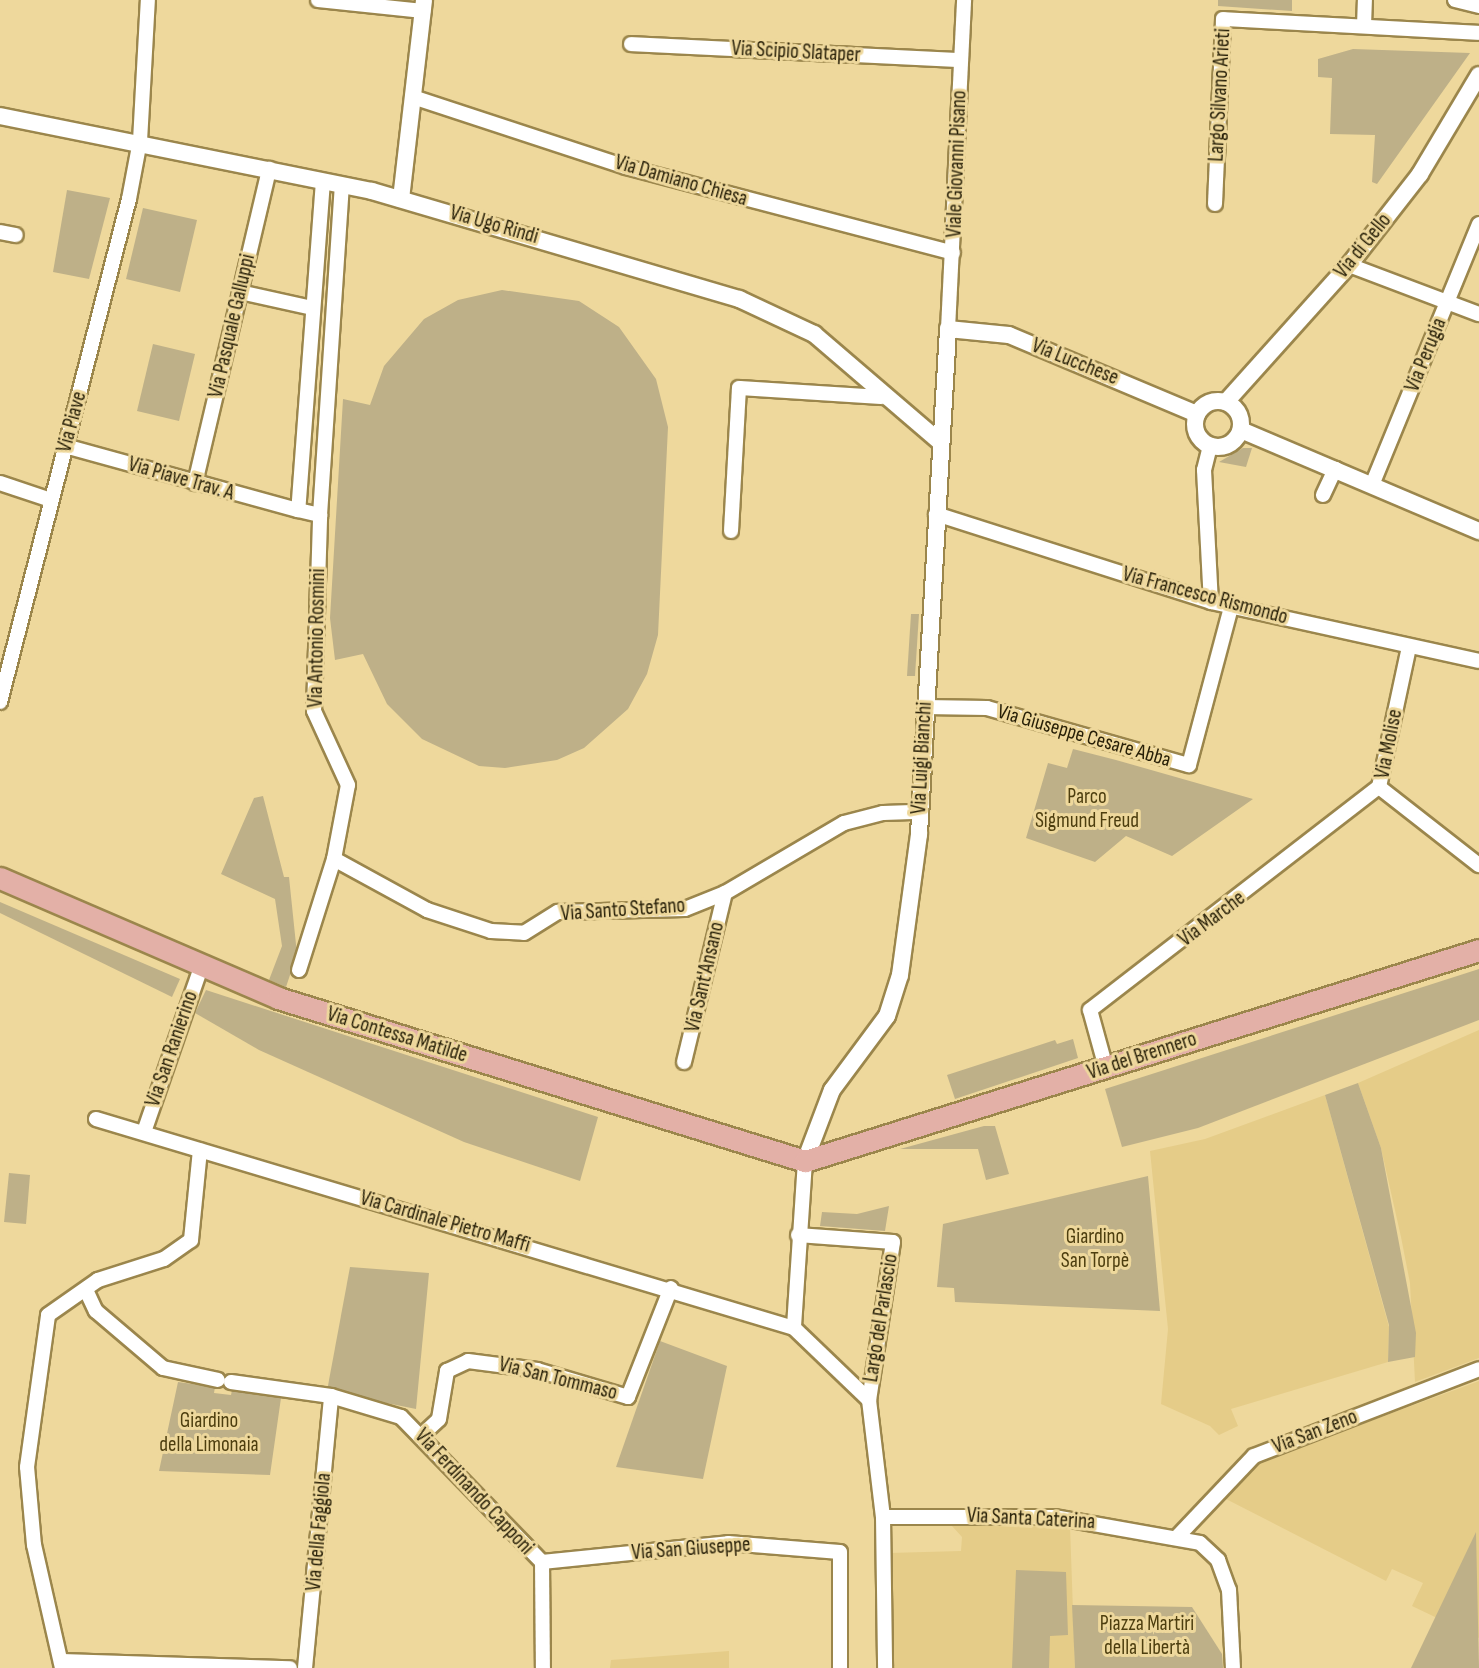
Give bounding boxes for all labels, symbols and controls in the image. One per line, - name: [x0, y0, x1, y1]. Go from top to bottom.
- street label: Largo Silvano Arieti: [1204, 28, 1236, 162]
- street label: Via Scipio Slataper: [731, 36, 861, 68]
- street label: Viale Giovanni Pisano: [942, 90, 972, 238]
- street label: Via Damiano Chiesa: [612, 150, 750, 212]
- street label: Via Ugo Rindi: [447, 200, 541, 250]
- street label: Via di Gello: [1329, 208, 1397, 284]
- street label: Via Pasquale Galluppi: [203, 252, 261, 400]
- street label: Via Perugia: [1400, 314, 1452, 396]
- street label: Via Lucchese: [1028, 333, 1122, 391]
- street label: Via Piave: [52, 389, 92, 455]
- street label: Via Piave Trav. A: [125, 452, 237, 506]
- street label: Via Francesco Rismondo: [1120, 562, 1290, 630]
- street label: Via Antonio Rosmini: [303, 568, 331, 708]
- street label: Via Giuseppe Cesare Abba: [994, 699, 1174, 773]
- street label: Via Luigi Bianchi: [906, 701, 938, 815]
- street label: Via Molise: [1370, 707, 1408, 781]
- park label: Parco Sigmund Freud: [1035, 784, 1139, 834]
- street label: Via Marche: [1174, 886, 1250, 952]
- street label: Via Santo Stefano: [560, 893, 686, 927]
- street label: Via Sant'Ansano: [680, 919, 730, 1035]
- street label: Via San Ranierino: [140, 988, 204, 1110]
- street label: Via Contessa Matilde: [324, 1002, 470, 1068]
- street label: Via del Brennero: [1084, 1026, 1200, 1086]
- street label: Via Cardinale Pietro Maffi: [357, 1186, 533, 1258]
- park label: Giardino San Torpè: [1061, 1224, 1129, 1274]
- street label: Largo del Parlascio: [858, 1252, 904, 1384]
- street label: Via San Tommaso: [496, 1352, 620, 1406]
- street label: Via San Zeno: [1269, 1404, 1361, 1460]
- park label: Giardino della Limonaia: [159, 1408, 259, 1458]
- street label: Via Ferdinando Capponi: [409, 1424, 539, 1560]
- street label: Via della Faggiola: [301, 1472, 337, 1592]
- street label: Via Santa Caterina: [966, 1503, 1096, 1535]
- street label: Via San Giuseppe: [631, 1532, 751, 1566]
- park label: Piazza Martiri della Libertà: [1100, 1611, 1194, 1661]

